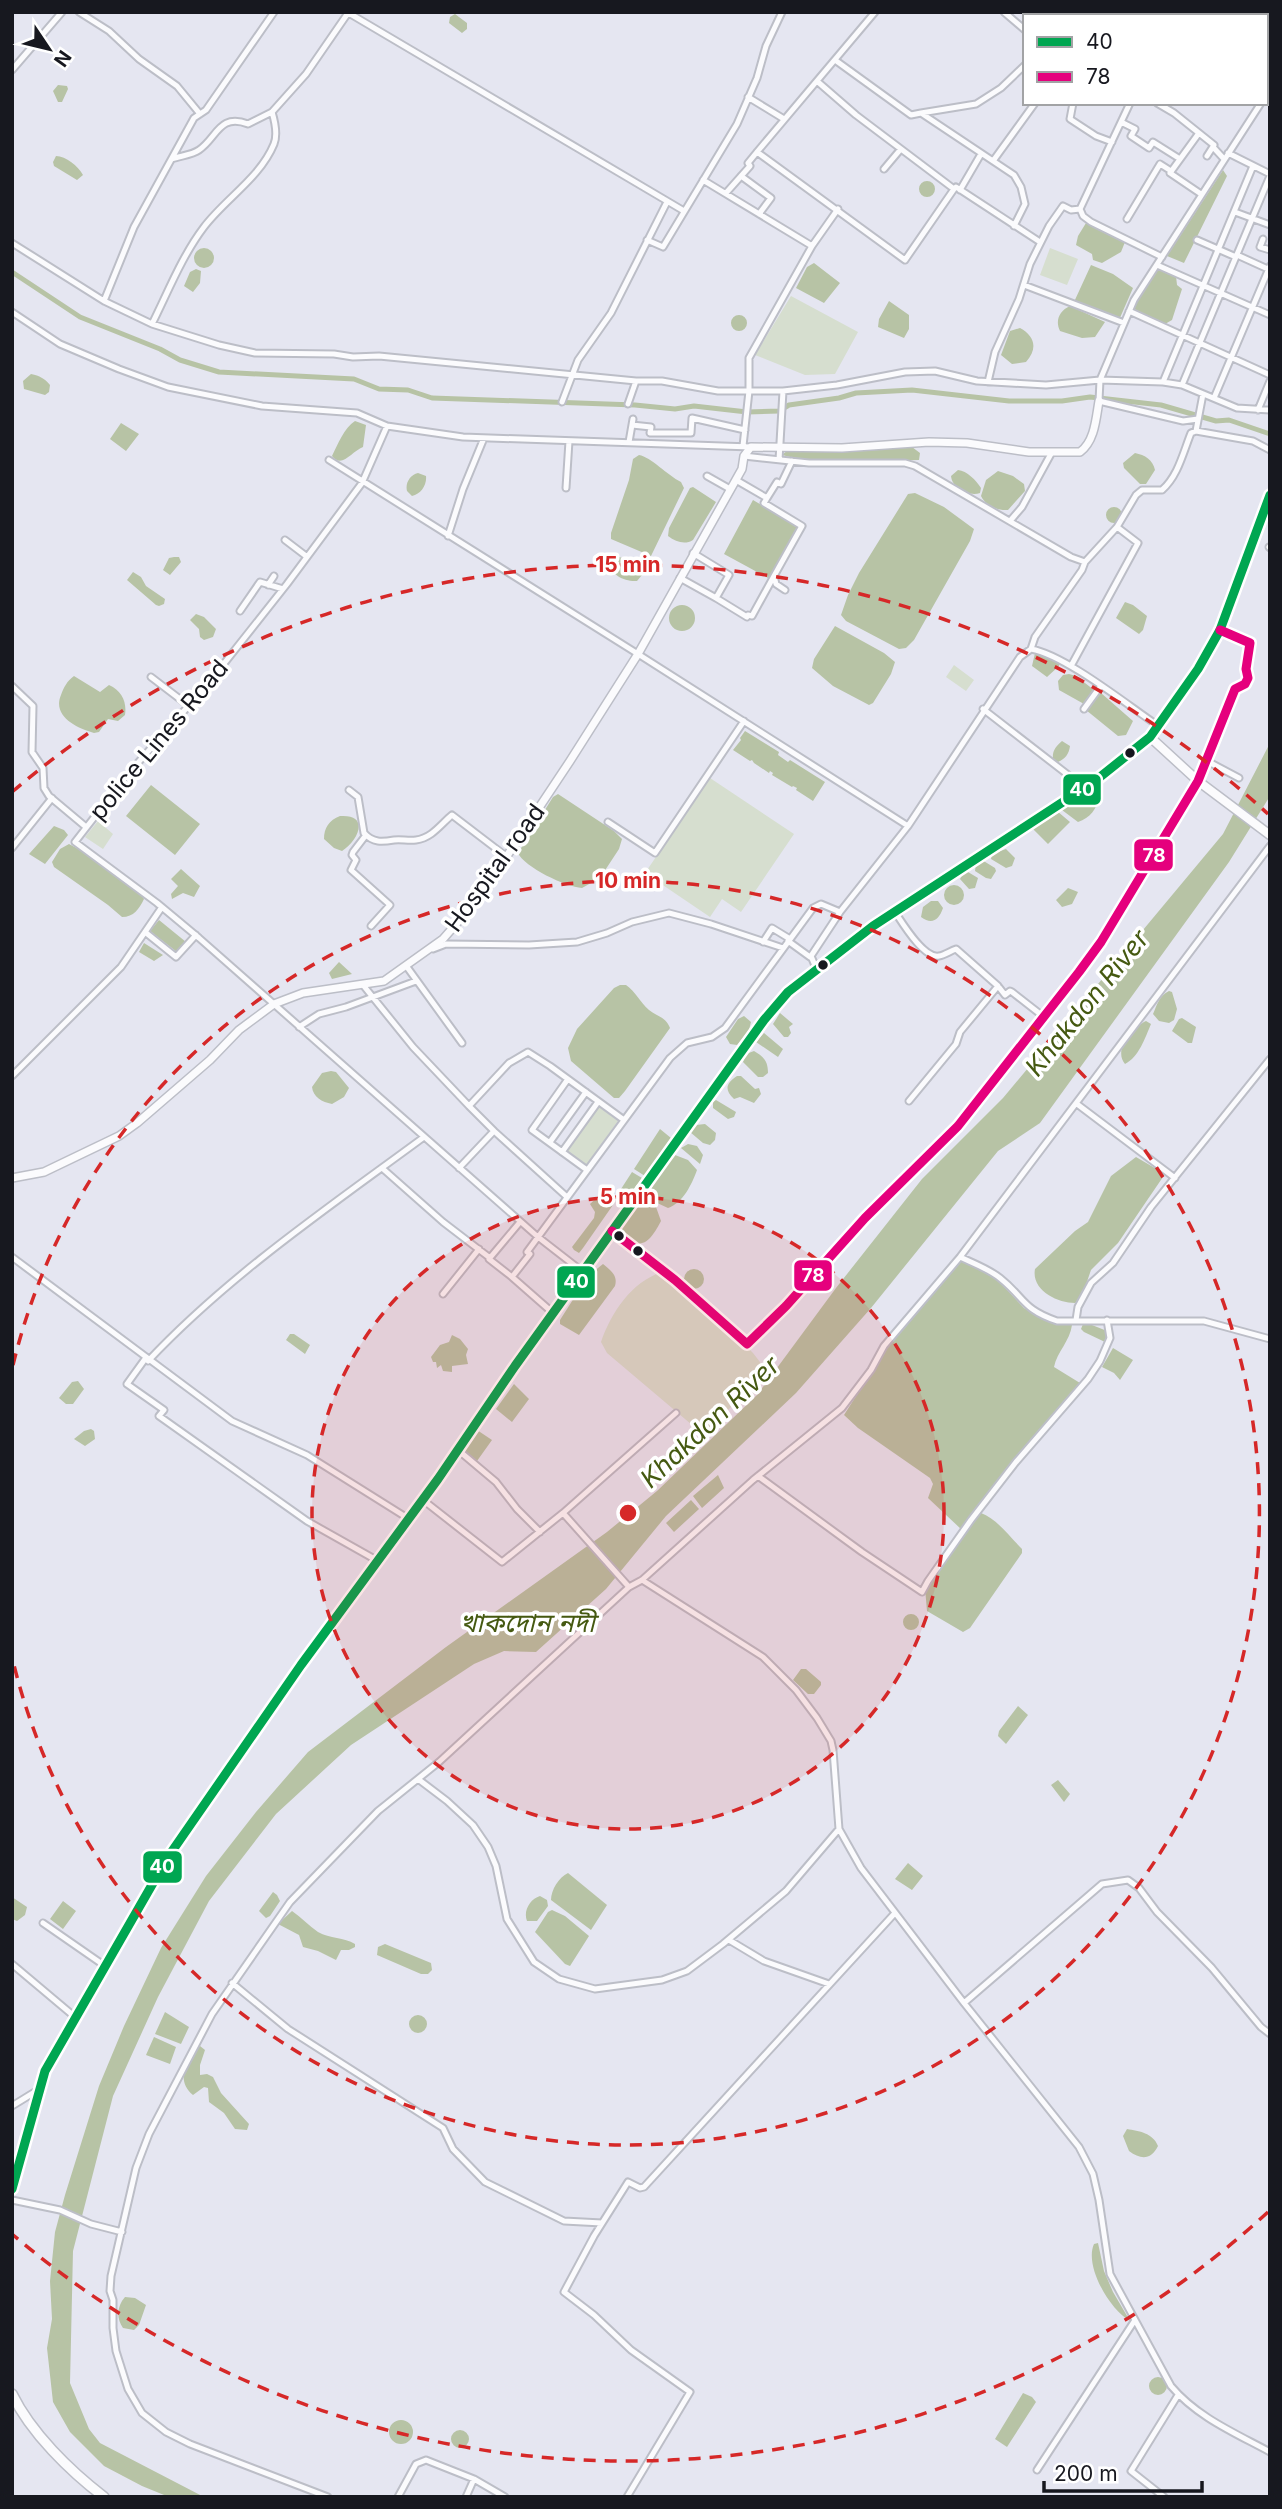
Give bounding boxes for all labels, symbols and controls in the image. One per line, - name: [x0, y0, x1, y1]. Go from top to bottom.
- north arrow: [14, 14, 84, 84]
- legend: [1023, 14, 1268, 105]
- text: 40: [1086, 29, 1113, 54]
- text: N: [49, 46, 76, 71]
- text: 78: [1086, 64, 1111, 89]
- text: 15 min: [595, 552, 661, 577]
- street label: police Lines Road: [83, 654, 234, 826]
- unlabelled marker: [1123, 746, 1137, 760]
- line badge: 40: [1062, 773, 1102, 806]
- text: 40: [1069, 778, 1095, 801]
- street label: Hospital road: [439, 798, 551, 937]
- line badge: 78: [1133, 838, 1174, 872]
- text: 78: [1142, 844, 1166, 867]
- text: 10 min: [595, 868, 661, 893]
- water label: Khakdon River: [1018, 923, 1156, 1082]
- unlabelled marker: [816, 958, 830, 972]
- text: 5 min: [600, 1184, 656, 1209]
- unlabelled marker: [612, 1229, 626, 1243]
- unlabelled marker: [631, 1244, 645, 1258]
- line badge: 78: [793, 1259, 833, 1292]
- text: 78: [801, 1264, 825, 1287]
- line badge: 40: [556, 1265, 596, 1299]
- text: 40: [563, 1270, 589, 1293]
- water label: Khakdon River: [634, 1349, 786, 1494]
- centre of rings: [616, 1501, 640, 1525]
- water label: খাকদোন নদী: [459, 1607, 600, 1638]
- line badge: 40: [142, 1850, 183, 1884]
- text: 40: [149, 1855, 175, 1878]
- scale bar: [1044, 2450, 1202, 2494]
- text: 200 m: [1054, 2461, 1118, 2486]

